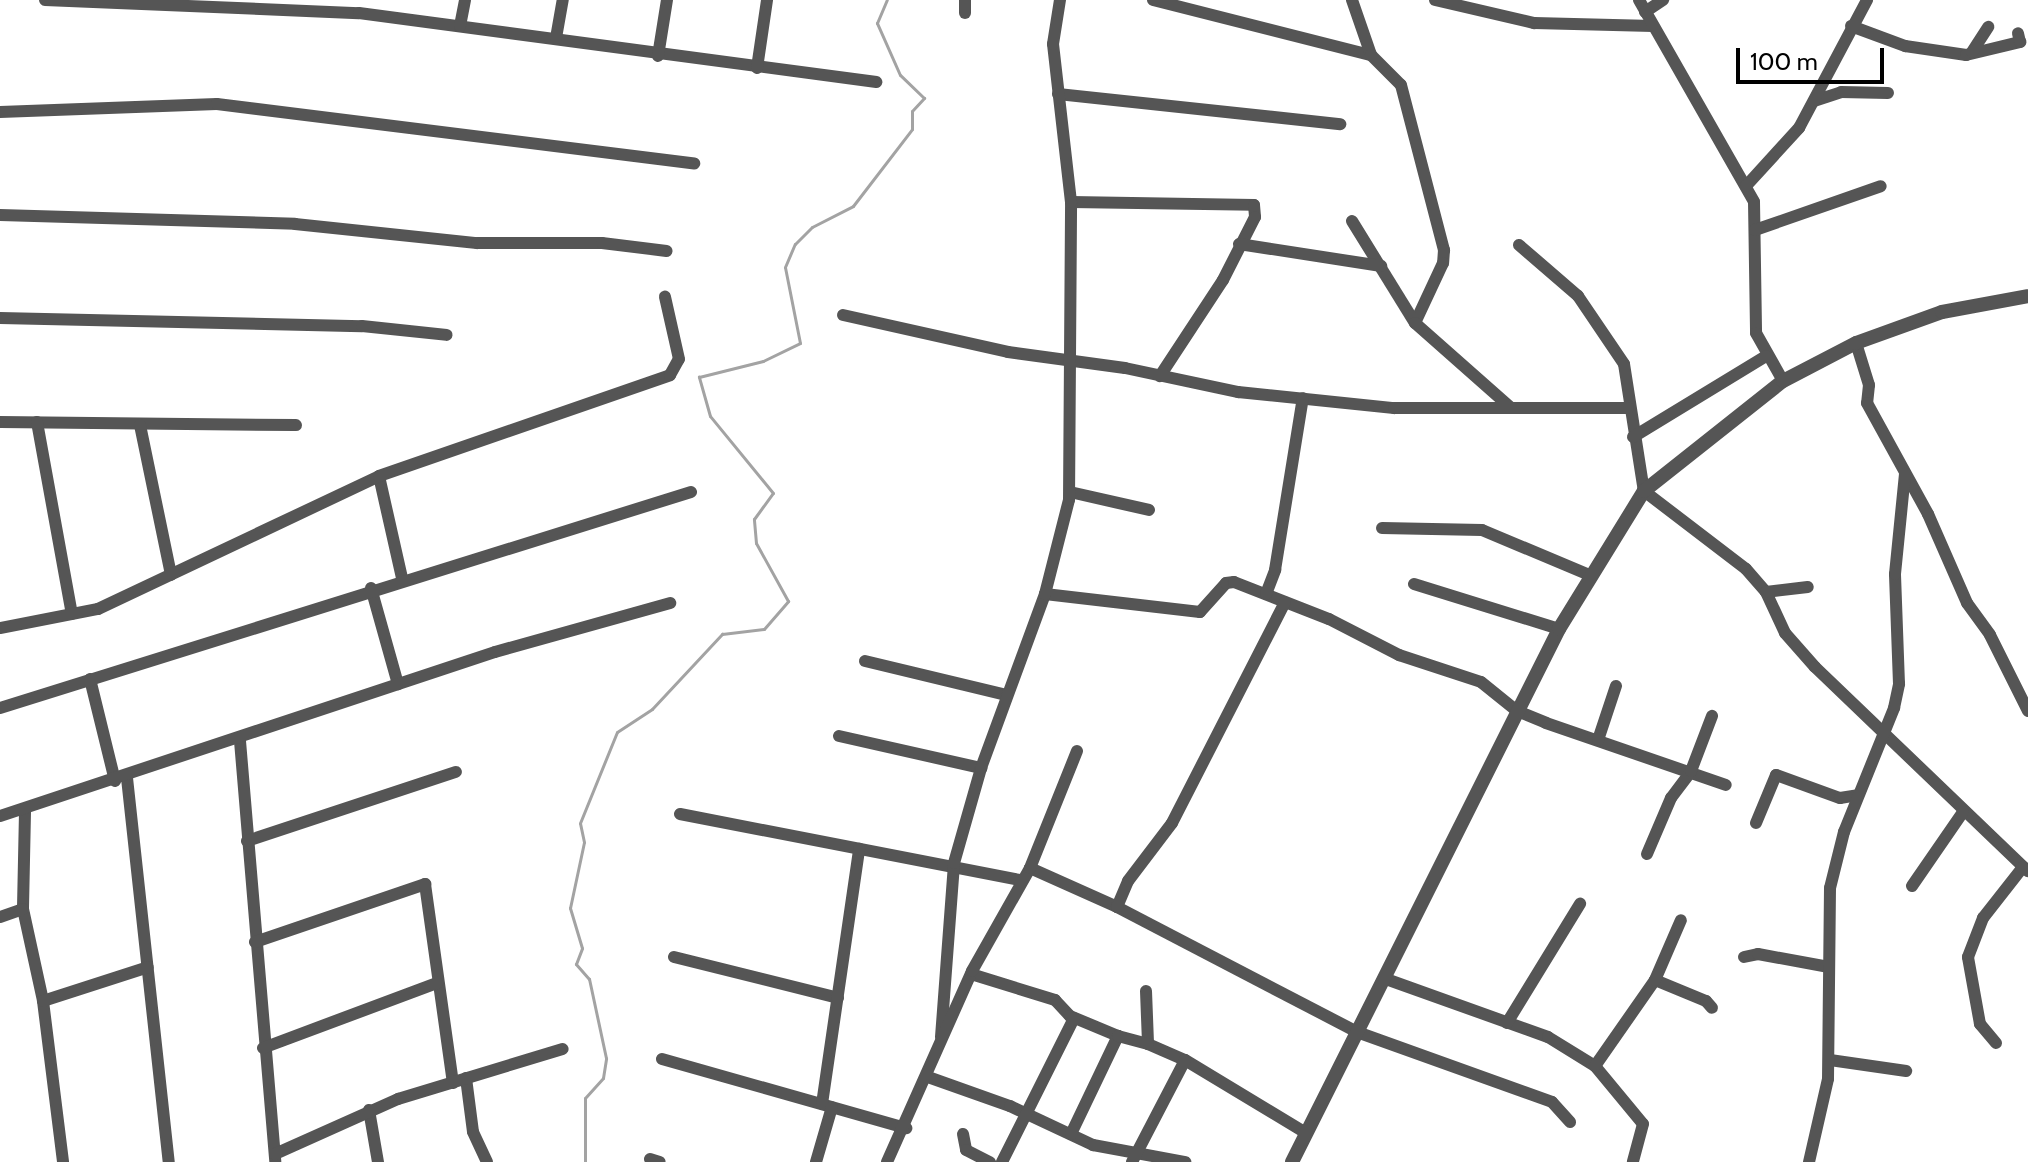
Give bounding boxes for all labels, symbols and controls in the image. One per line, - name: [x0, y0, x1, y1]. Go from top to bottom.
- scale bar: [1740, 32, 1888, 82]
- text: 100 m: [1750, 47, 1818, 76]

